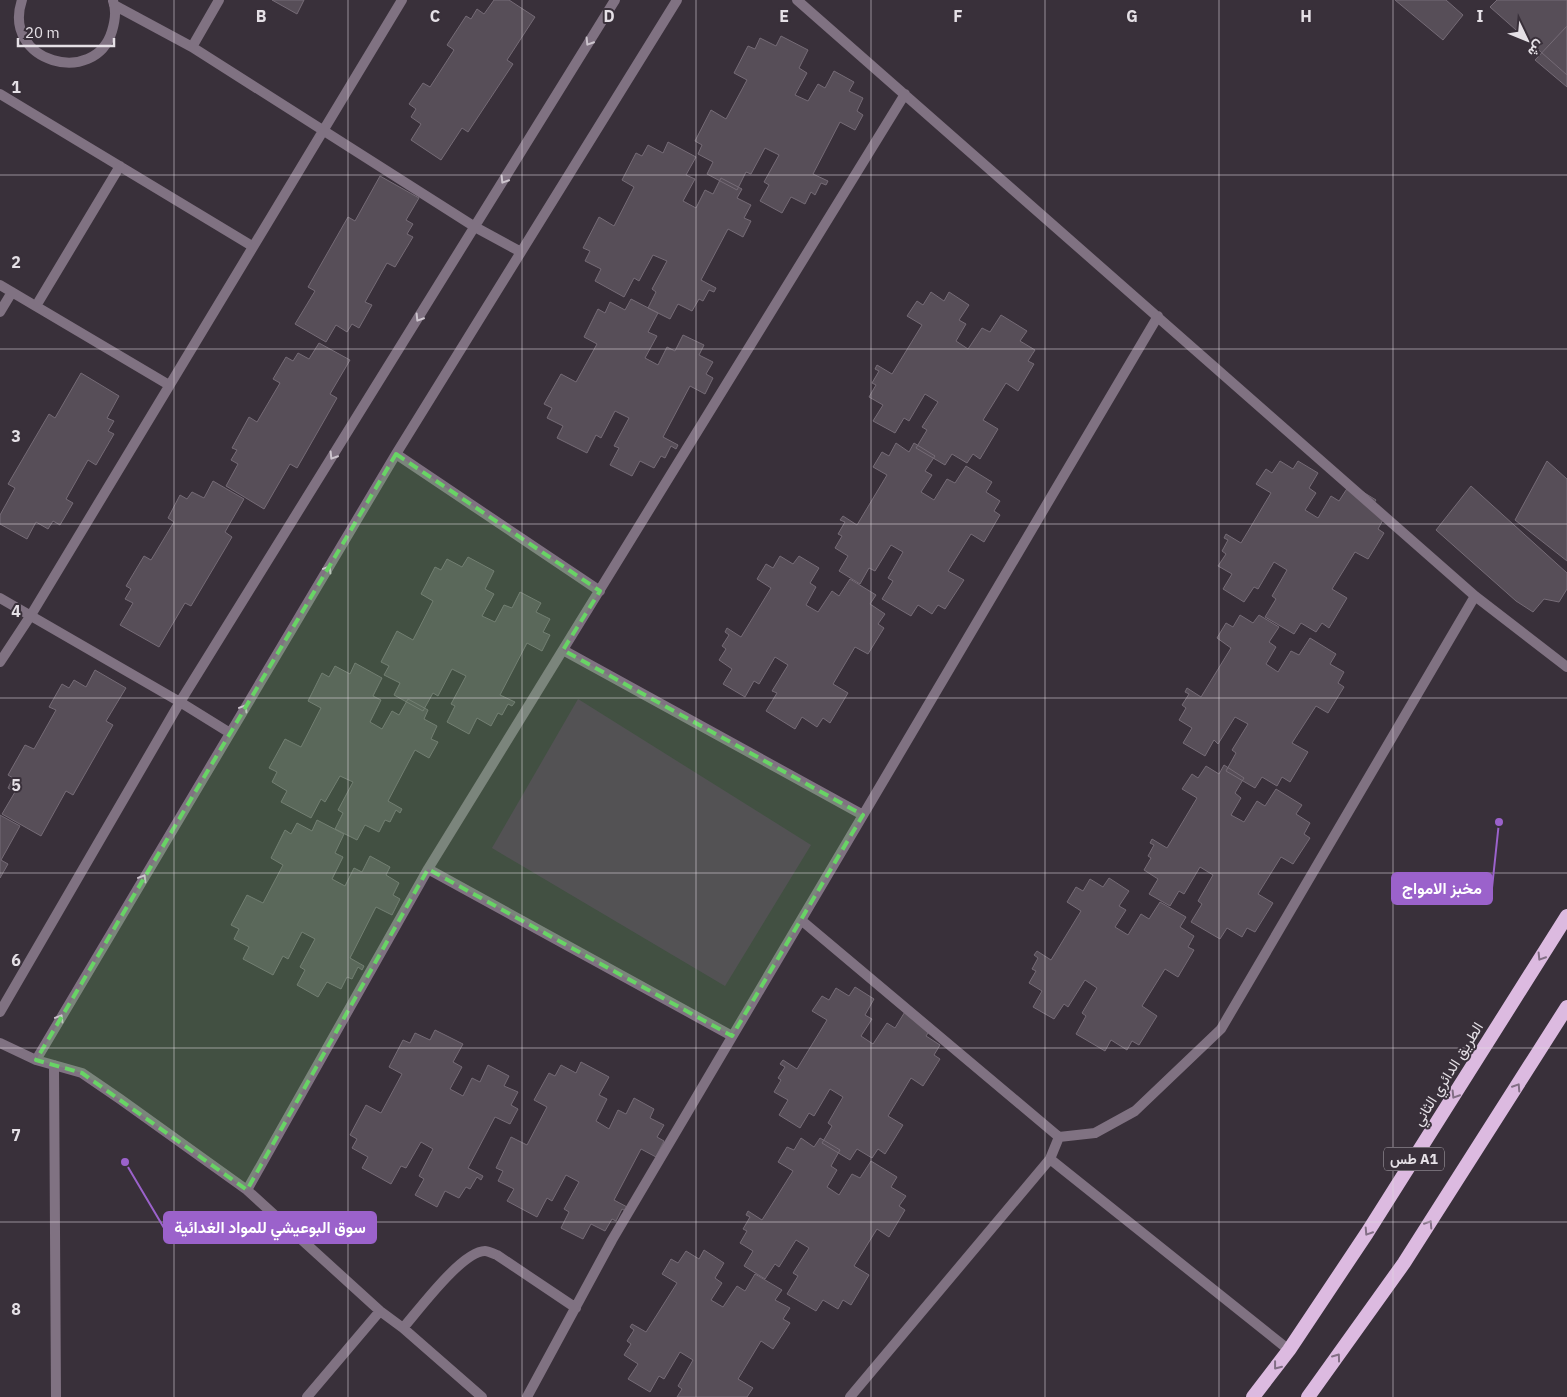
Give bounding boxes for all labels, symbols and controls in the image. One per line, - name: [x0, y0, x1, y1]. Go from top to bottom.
- text: B: [256, 6, 267, 26]
- text: C: [430, 6, 440, 26]
- text: D: [603, 6, 615, 26]
- text: E: [779, 6, 789, 26]
- text: F: [953, 6, 963, 26]
- text: G: [1126, 6, 1138, 26]
- text: H: [1300, 6, 1312, 26]
- text: I: [1477, 6, 1484, 26]
- scale bar: [18, 15, 114, 47]
- north arrow: [1502, 15, 1552, 65]
- text: 20 m: [25, 23, 60, 42]
- one-way arrow: [586, 36, 596, 45]
- text: ش: [1524, 37, 1549, 61]
- text: 1: [11, 77, 21, 97]
- one-way arrow: [501, 174, 511, 183]
- text: 2: [11, 252, 21, 272]
- one-way arrow: [415, 313, 425, 322]
- text: 3: [11, 426, 21, 446]
- one-way arrow: [330, 451, 340, 460]
- one-way arrow: [321, 565, 331, 574]
- text: 4: [11, 601, 21, 621]
- one-way arrow: [238, 705, 248, 714]
- text: 5: [11, 775, 21, 795]
- callout: مخبز الامواج: [1392, 873, 1492, 904]
- one-way arrow: [137, 875, 147, 884]
- text: مخبز الامواج: [1402, 878, 1482, 899]
- text: 6: [11, 950, 21, 970]
- one-way arrow: [1538, 951, 1547, 961]
- one-way arrow: [54, 1014, 64, 1023]
- street label: الطريق الدائري الثاني: [1408, 1018, 1490, 1131]
- one-way arrow: [1511, 1084, 1520, 1093]
- one-way arrow: [1451, 1089, 1461, 1098]
- text: 7: [11, 1125, 21, 1145]
- road number: طس A1: [1384, 1148, 1444, 1170]
- callout: سوق البوعيشي للمواد الغدائية: [164, 1212, 376, 1243]
- text: سوق البوعيشي للمواد الغدائية: [174, 1217, 366, 1241]
- one-way arrow: [1423, 1220, 1433, 1229]
- one-way arrow: [1365, 1226, 1374, 1236]
- text: 8: [11, 1299, 21, 1319]
- one-way arrow: [1331, 1353, 1340, 1363]
- one-way arrow: [1273, 1361, 1282, 1370]

